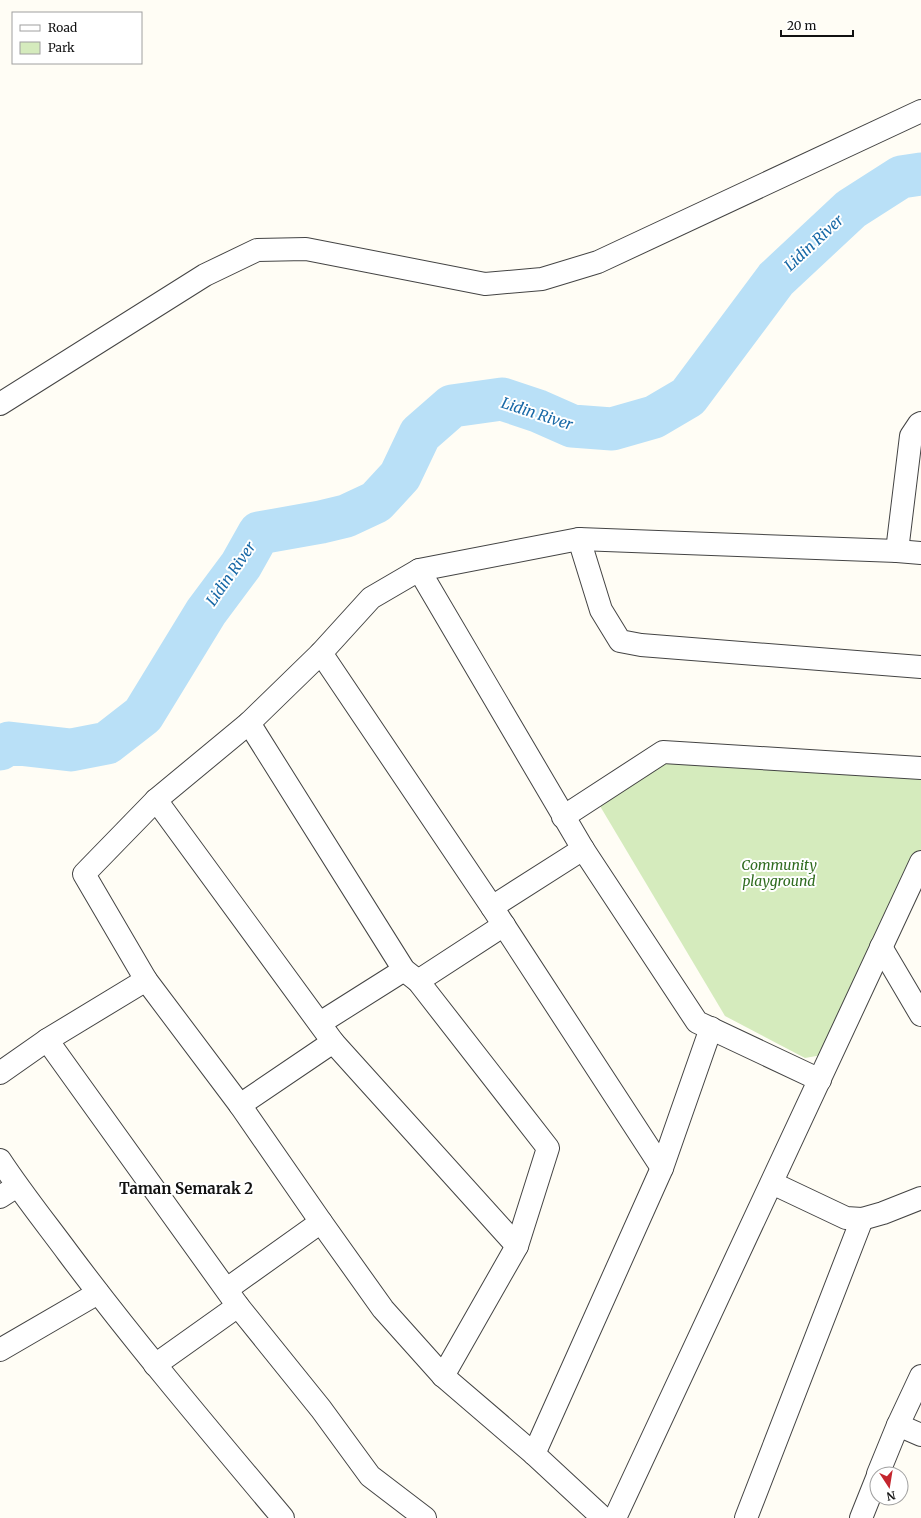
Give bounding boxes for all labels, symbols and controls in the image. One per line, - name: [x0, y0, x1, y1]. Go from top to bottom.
- legend: [12, 12, 142, 64]
- scale bar: [781, 12, 853, 38]
- text: 20 m: [787, 18, 816, 33]
- text: Road: [48, 20, 77, 35]
- text: Park: [48, 40, 75, 55]
- water label: Lidin River: [780, 210, 848, 275]
- water label: Lidin River: [499, 393, 576, 434]
- water label: Lidin River: [202, 537, 260, 609]
- park label: Community playground: [741, 856, 817, 890]
- district label: Taman Semarak 2: [119, 1179, 253, 1198]
- north arrow: [869, 1466, 909, 1506]
- text: N: [885, 1488, 897, 1504]

